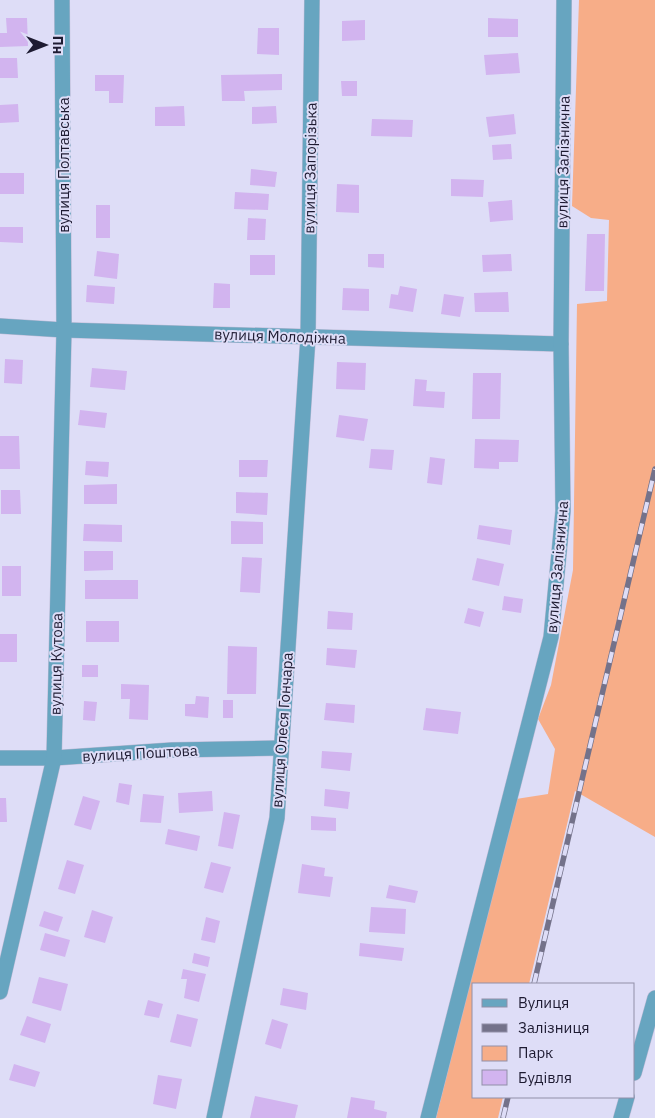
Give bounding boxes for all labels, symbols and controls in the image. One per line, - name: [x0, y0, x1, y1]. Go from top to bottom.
- north arrow: [20, 20, 70, 70]
- text: Пн: [49, 36, 67, 54]
- street label: вулиця Залізнична: [552, 95, 574, 229]
- street label: вулиця Полтавська: [54, 97, 73, 233]
- street label: вулиця Запорізька: [299, 102, 321, 234]
- street label: вулиця Молодіжна: [214, 324, 346, 348]
- street label: вулиця Залізнична: [542, 500, 572, 634]
- street label: вулиця Кутова: [46, 613, 66, 715]
- street label: вулиця Олеся Гончара: [267, 652, 297, 808]
- street label: вулиця Поштова: [82, 740, 198, 766]
- legend: [472, 983, 635, 1098]
- text: Вулиця: [518, 993, 569, 1012]
- text: Залізниця: [518, 1018, 589, 1037]
- text: Парк: [518, 1043, 553, 1062]
- text: Будівля: [518, 1068, 572, 1087]

